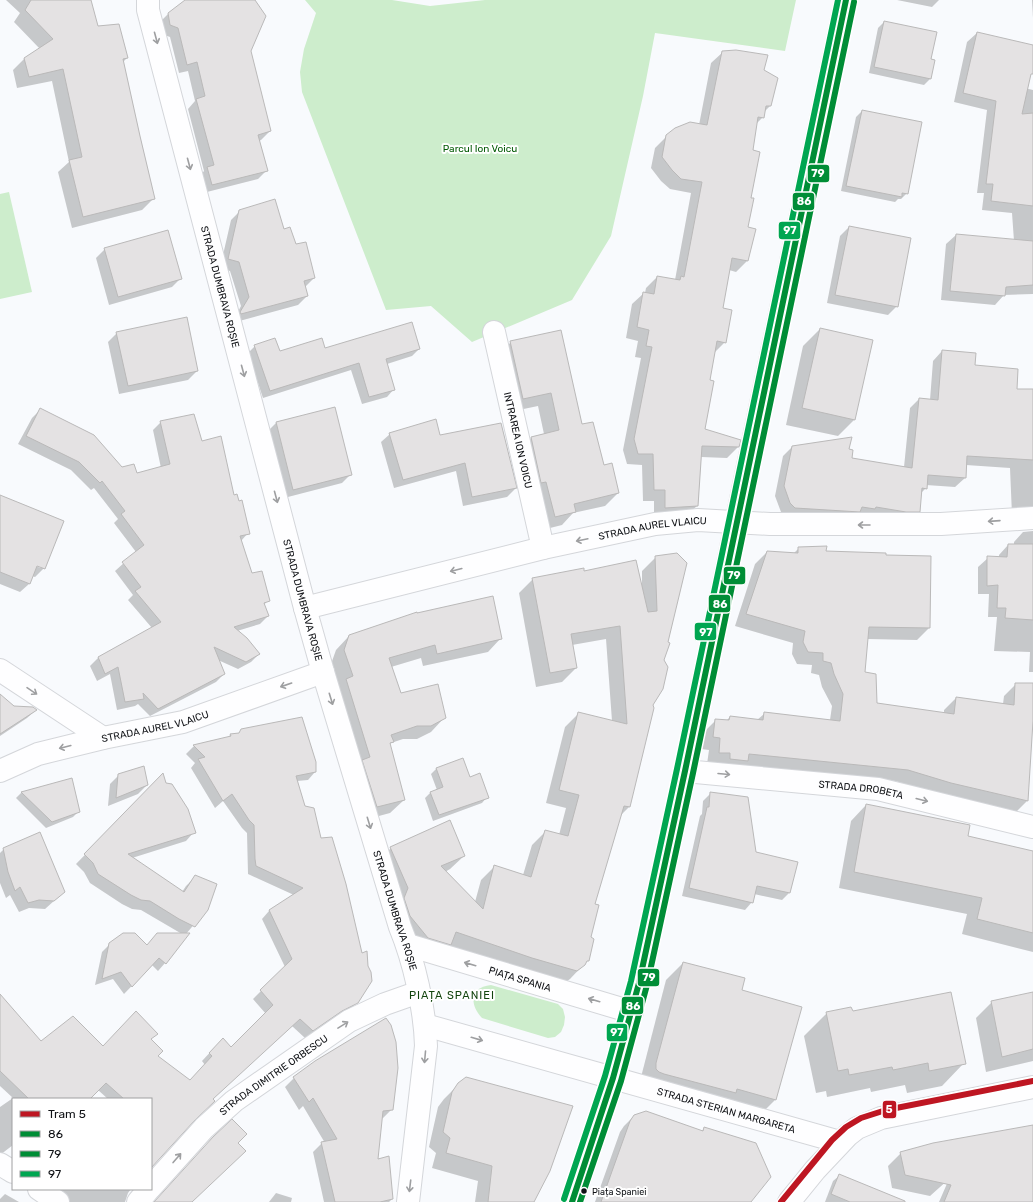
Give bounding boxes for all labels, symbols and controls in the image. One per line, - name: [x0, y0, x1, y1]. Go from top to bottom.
- one-way arrow: [152, 31, 160, 44]
- park label: Parcul Ion Voicu: [443, 143, 517, 155]
- one-way arrow: [185, 157, 193, 170]
- line badge: 79: [807, 164, 830, 183]
- text: 79: [811, 167, 825, 180]
- line badge: 86: [792, 192, 815, 211]
- text: 86: [797, 195, 811, 208]
- line badge: 97: [778, 221, 801, 240]
- text: 97: [783, 224, 797, 237]
- street label: STRADA DUMBRAVA ROȘIE: [198, 225, 241, 349]
- one-way arrow: [240, 364, 247, 377]
- street label: INTRAREA ION VOICU: [501, 391, 534, 490]
- one-way arrow: [272, 490, 280, 503]
- street label: STRADA AUREL VLAICU: [597, 515, 707, 543]
- one-way arrow: [988, 517, 1001, 524]
- one-way arrow: [858, 521, 871, 529]
- one-way arrow: [576, 536, 589, 544]
- street label: STRADA DUMBRAVA ROȘIE: [280, 538, 325, 662]
- one-way arrow: [449, 566, 462, 574]
- line badge: 79: [723, 566, 746, 585]
- text: 79: [727, 569, 741, 582]
- line badge: 86: [708, 594, 731, 613]
- text: 86: [713, 598, 727, 611]
- line badge: 97: [694, 622, 717, 641]
- text: 97: [699, 626, 713, 639]
- one-way arrow: [280, 682, 292, 690]
- one-way arrow: [27, 687, 38, 695]
- one-way arrow: [328, 692, 335, 705]
- street label: STRADA AUREL VLAICU: [101, 708, 211, 745]
- one-way arrow: [59, 744, 72, 751]
- one-way arrow: [717, 771, 730, 778]
- street label: STRADA DROBETA: [818, 778, 905, 802]
- one-way arrow: [915, 796, 928, 804]
- one-way arrow: [366, 817, 373, 830]
- street label: STRADA DUMBRAVA ROȘIE: [370, 849, 419, 972]
- one-way arrow: [463, 960, 476, 967]
- street label: PIAȚA SPANIA: [487, 965, 553, 995]
- line badge: 79: [637, 968, 660, 987]
- text: 79: [642, 971, 656, 984]
- district label: PIAȚA SPANIEI: [409, 989, 495, 1002]
- one-way arrow: [588, 996, 601, 1003]
- line badge: 86: [621, 996, 644, 1015]
- text: 86: [626, 1000, 640, 1013]
- one-way arrow: [337, 1021, 348, 1029]
- line badge: 97: [606, 1023, 628, 1042]
- text: 97: [610, 1026, 624, 1039]
- street label: STRADA DIMITRIE ORBESCU: [217, 1033, 331, 1118]
- one-way arrow: [470, 1036, 483, 1043]
- one-way arrow: [421, 1050, 429, 1063]
- street label: STRADA STERIAN MARGARETA: [655, 1086, 797, 1136]
- legend: [12, 1098, 152, 1190]
- line badge: 5: [882, 1100, 897, 1119]
- text: 5: [885, 1103, 893, 1116]
- text: Tram 5: [48, 1107, 86, 1121]
- text: 86: [48, 1127, 63, 1141]
- text: 79: [48, 1147, 61, 1161]
- one-way arrow: [172, 1153, 181, 1163]
- text: 97: [48, 1167, 61, 1181]
- one-way arrow: [406, 1179, 414, 1192]
- marker: Piața Spaniei: [579, 1186, 589, 1196]
- place label: Piața Spaniei: [592, 1187, 646, 1197]

